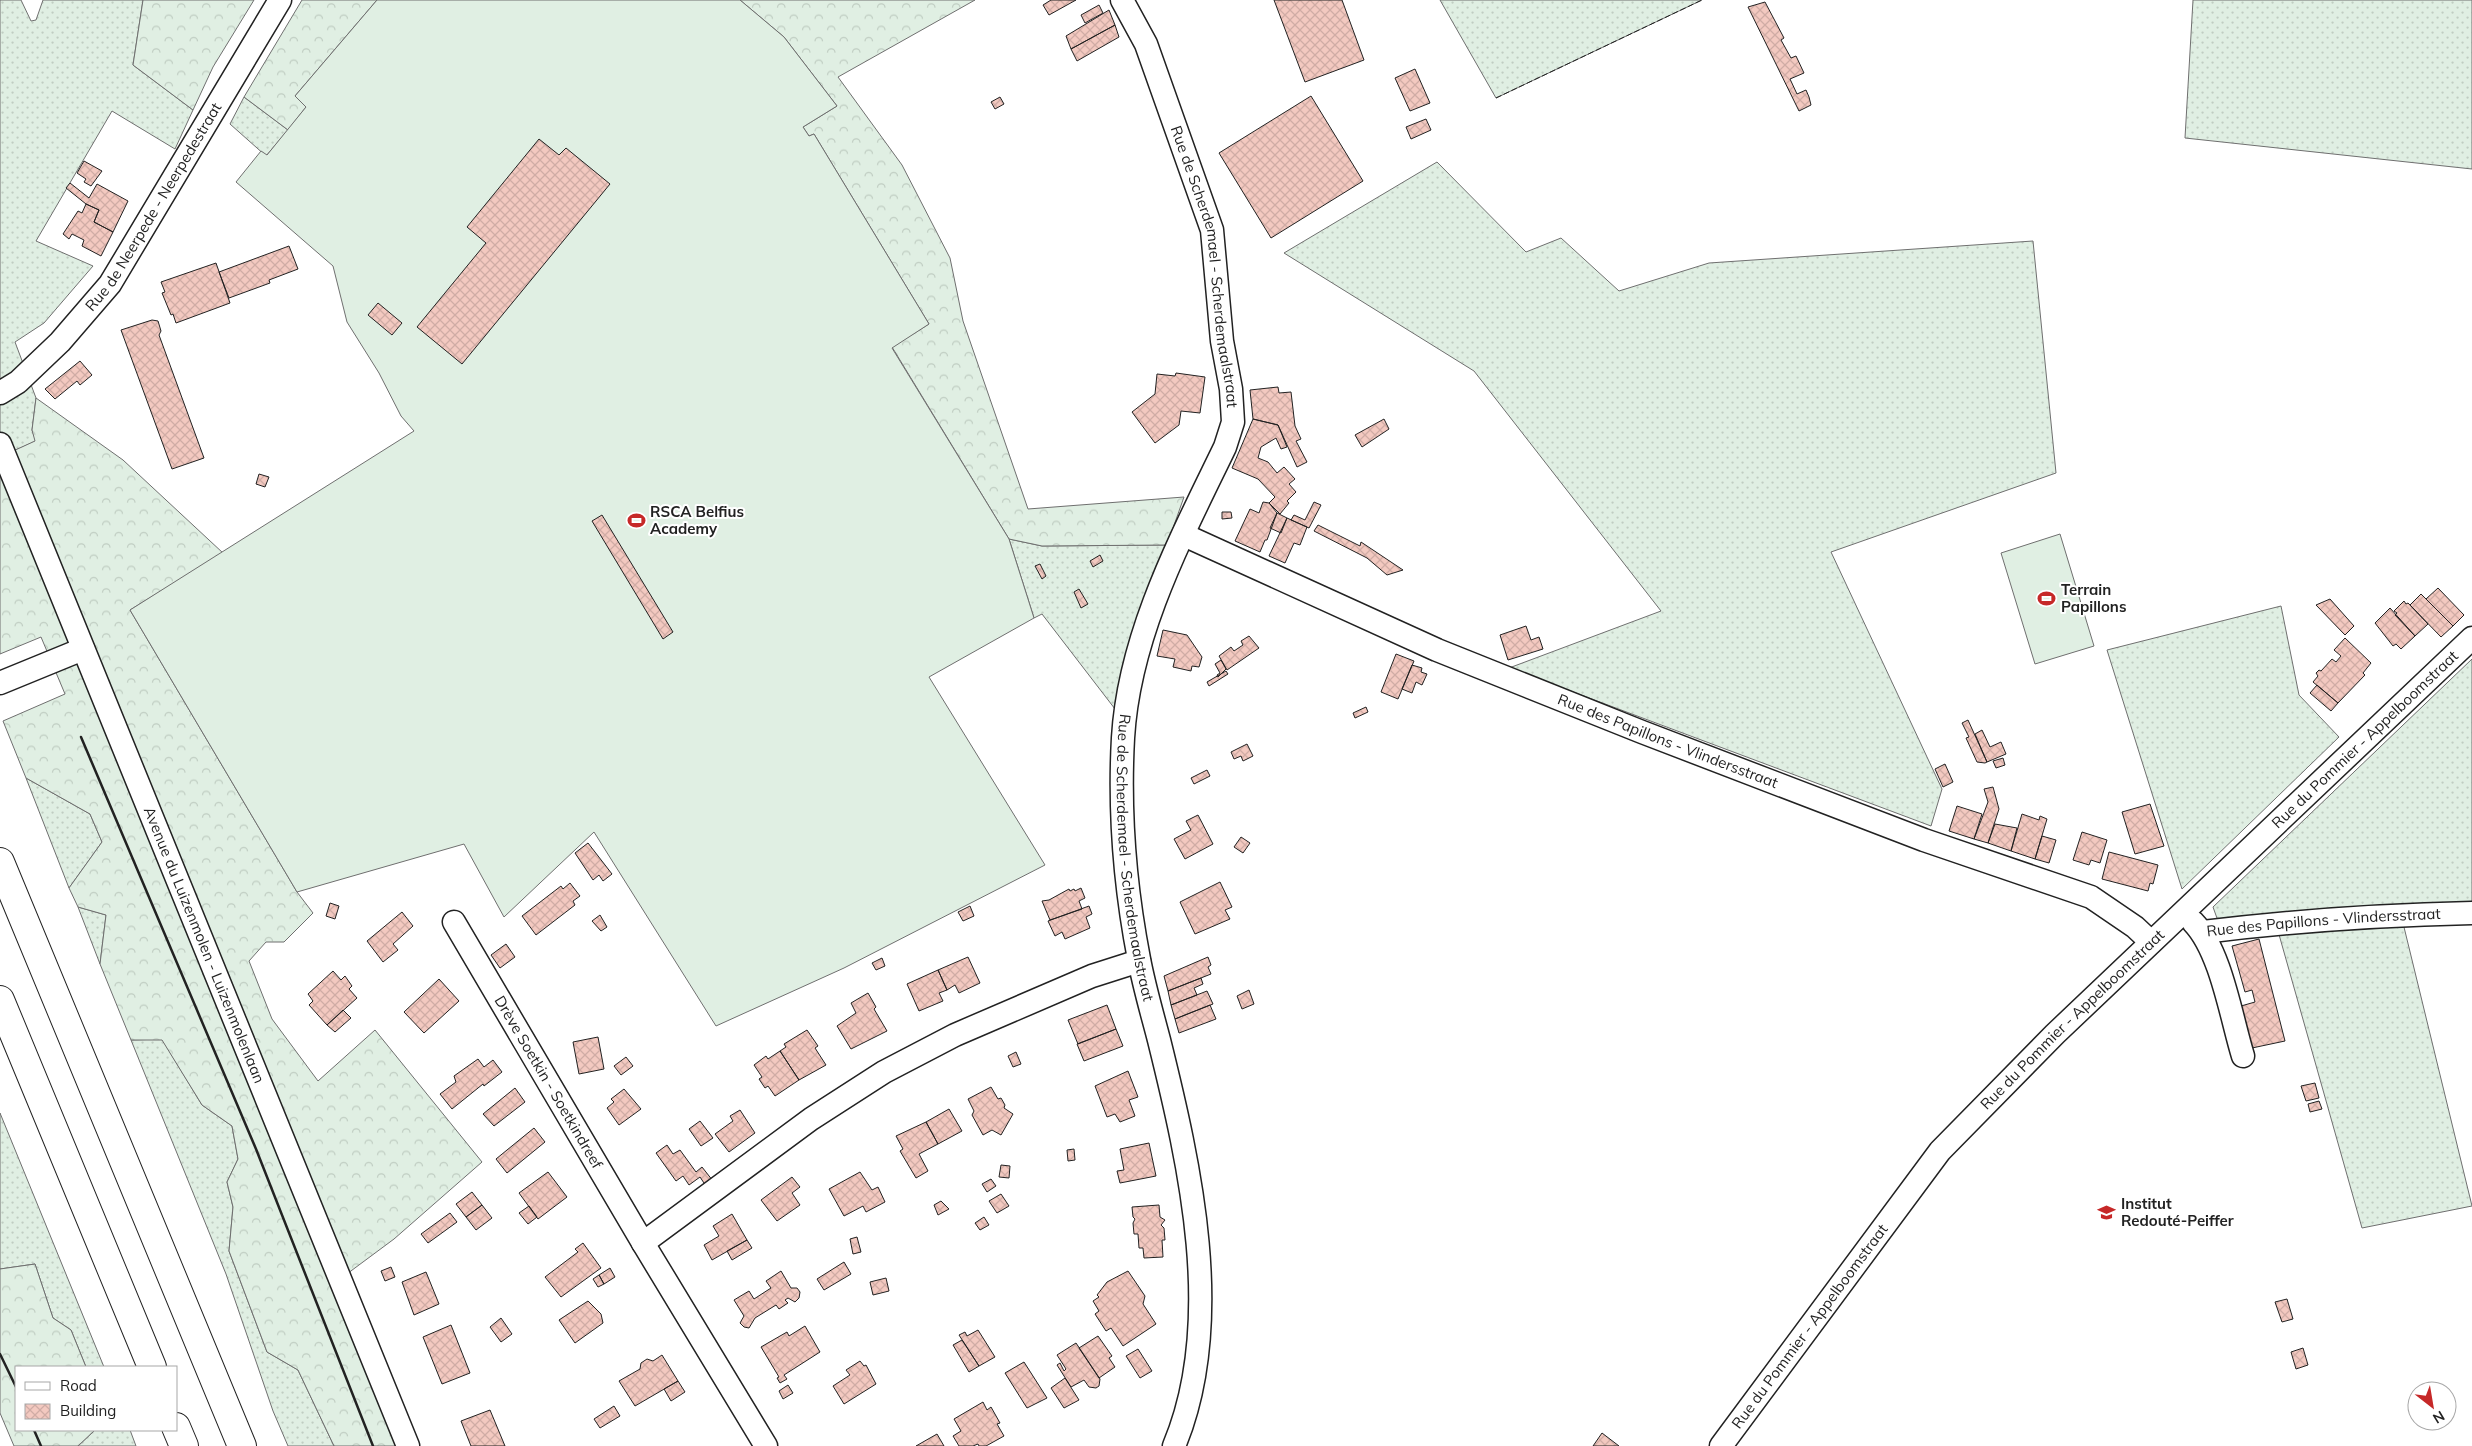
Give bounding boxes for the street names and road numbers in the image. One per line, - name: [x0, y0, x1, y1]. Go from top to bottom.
- street label: Rue de Neerpede - Neerpedestraat: [81, 99, 225, 315]
- street label: Rue de Scherdemael - Scherdemaalstraat: [1167, 123, 1242, 408]
- street label: Rue du Pommier - Appelboomstraat: [2267, 646, 2462, 832]
- street label: Rue des Papillons - Vlindersstraat: [1555, 689, 1781, 792]
- street label: Rue de Scherdemael - Scherdemaalstraat: [1113, 713, 1158, 1003]
- street label: Avenue du Luizenmolen - Luizenmolenlaan: [140, 804, 269, 1086]
- street label: Rue des Papillons - Vlindersstraat: [2205, 904, 2441, 940]
- street label: Rue du Pommier - Appelboomstraat: [1976, 925, 2168, 1113]
- street label: Drève Soetkin - Soetkindreef: [490, 992, 608, 1173]
- street label: Rue du Pommier - Appelboomstraat: [1727, 1220, 1892, 1432]

